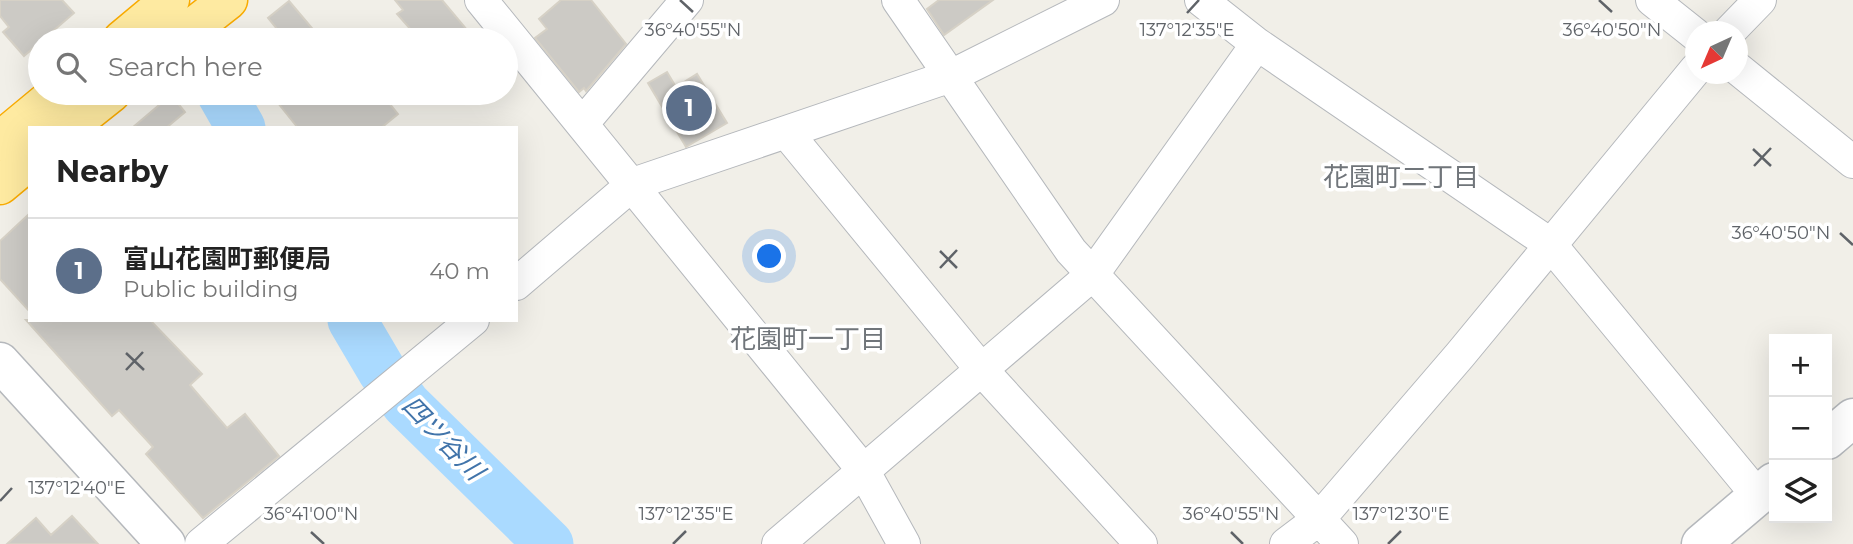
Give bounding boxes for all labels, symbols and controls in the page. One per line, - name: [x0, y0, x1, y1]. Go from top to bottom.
- text: 36°40'55"N: [645, 19, 741, 41]
- text: 137°12'35"E: [1140, 19, 1235, 41]
- text: 36°40'50"N: [1563, 19, 1661, 41]
- north arrow: [1685, 21, 1748, 84]
- search box: [28, 28, 518, 105]
- icon: search: [52, 48, 90, 86]
- text: Search here: [108, 51, 263, 83]
- pin: 1: [666, 82, 712, 134]
- text: Nearby: [56, 153, 168, 190]
- district label: 花園町二丁目: [1323, 161, 1479, 193]
- text: 36°40'50"N: [1732, 222, 1830, 244]
- your location: [752, 239, 786, 273]
- text: 富山花園町郵便局: [123, 243, 331, 275]
- text: 1: [74, 257, 84, 285]
- text: 40 m: [429, 257, 490, 285]
- text: Public building: [123, 275, 298, 303]
- district label: 花園町一丁目: [730, 323, 886, 355]
- map controls: [1769, 334, 1832, 523]
- button: +: [1769, 334, 1832, 397]
- water label: 四ツ谷川: [395, 389, 493, 489]
- button: −: [1769, 397, 1832, 460]
- button: layers: [1769, 460, 1832, 523]
- text: 137°12'40"E: [28, 477, 126, 499]
- text: 36°41'00"N: [264, 503, 358, 525]
- text: 137°12'35"E: [639, 503, 734, 525]
- text: 36°40'55"N: [1183, 503, 1279, 525]
- text: 137°12'30"E: [1352, 503, 1450, 525]

